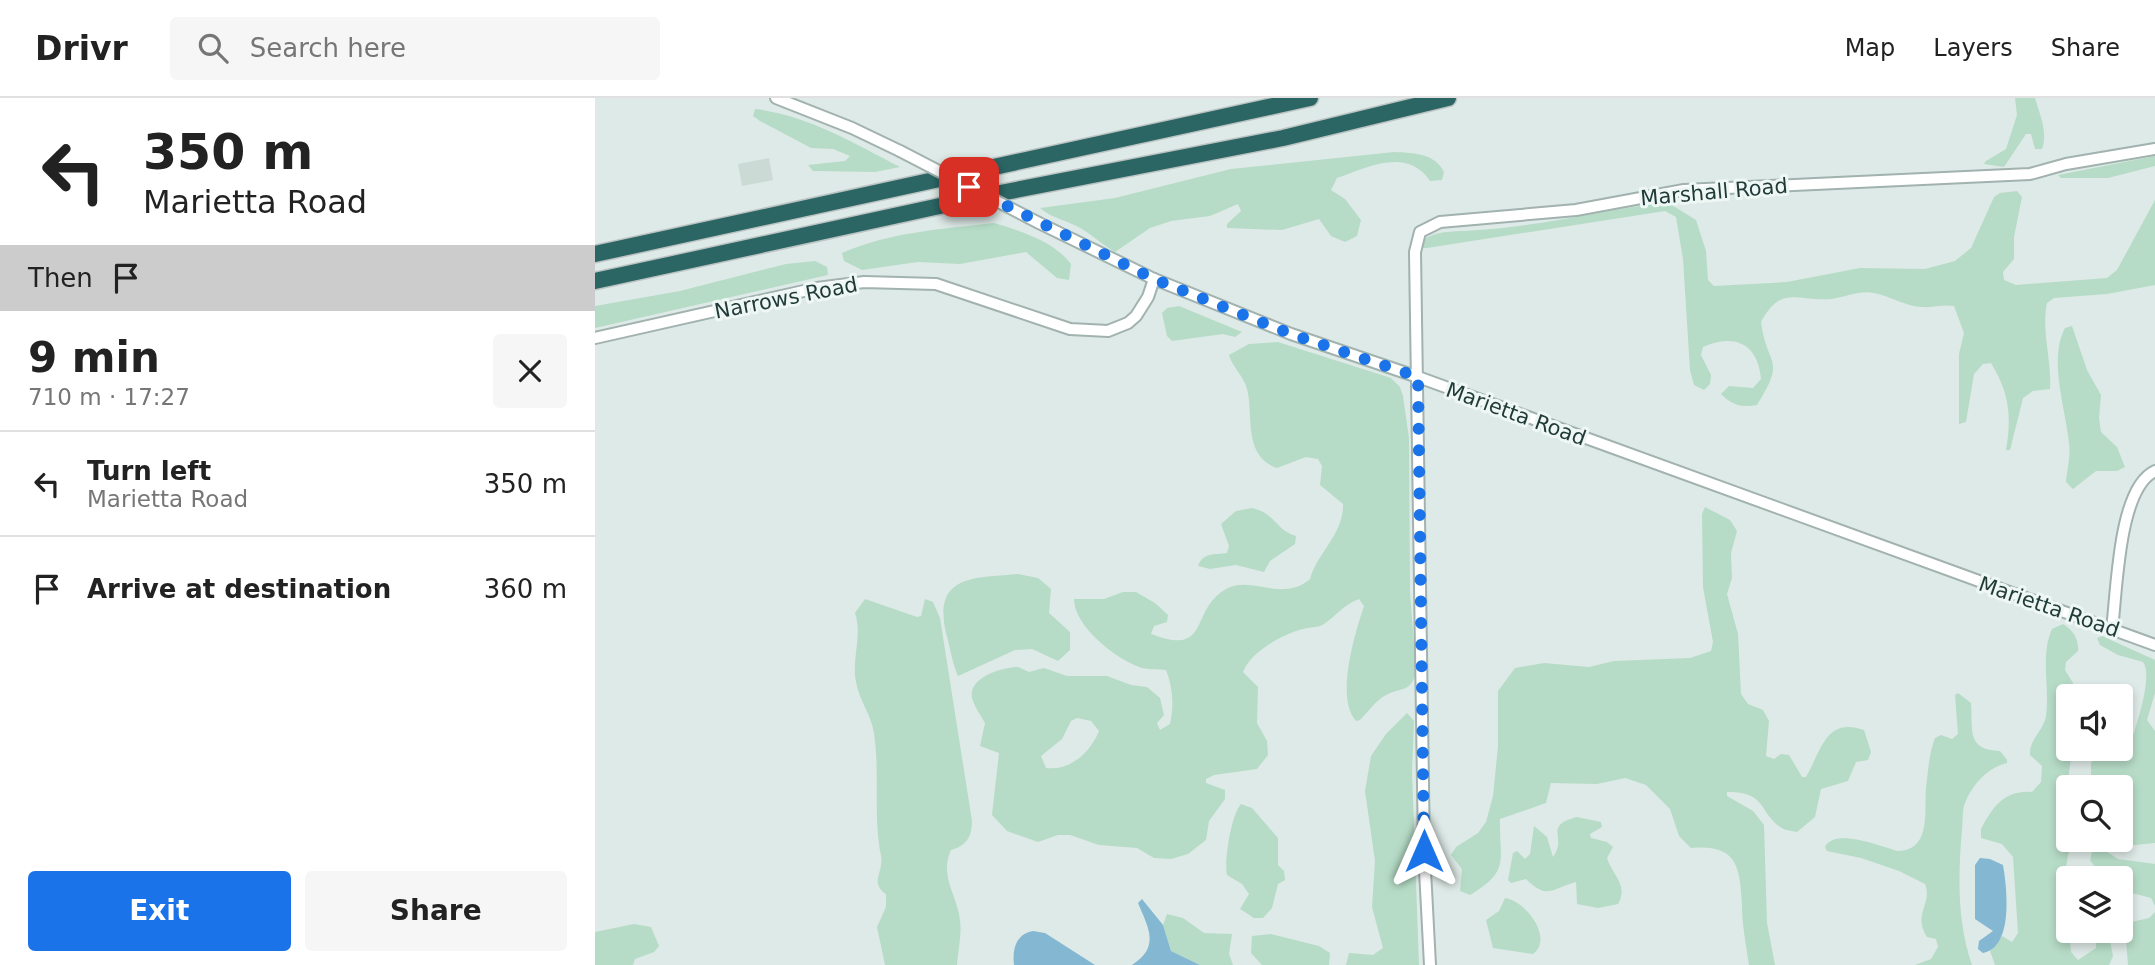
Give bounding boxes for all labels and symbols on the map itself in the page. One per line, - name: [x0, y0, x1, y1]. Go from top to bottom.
- pin: [939, 157, 999, 217]
- street label: Marshall Road: [1639, 174, 1789, 210]
- street label: Narrows Road: [712, 272, 860, 324]
- street label: Marietta Road: [1443, 378, 1589, 450]
- street label: Marietta Road: [1976, 572, 2122, 642]
- position arrow: [1387, 814, 1461, 888]

